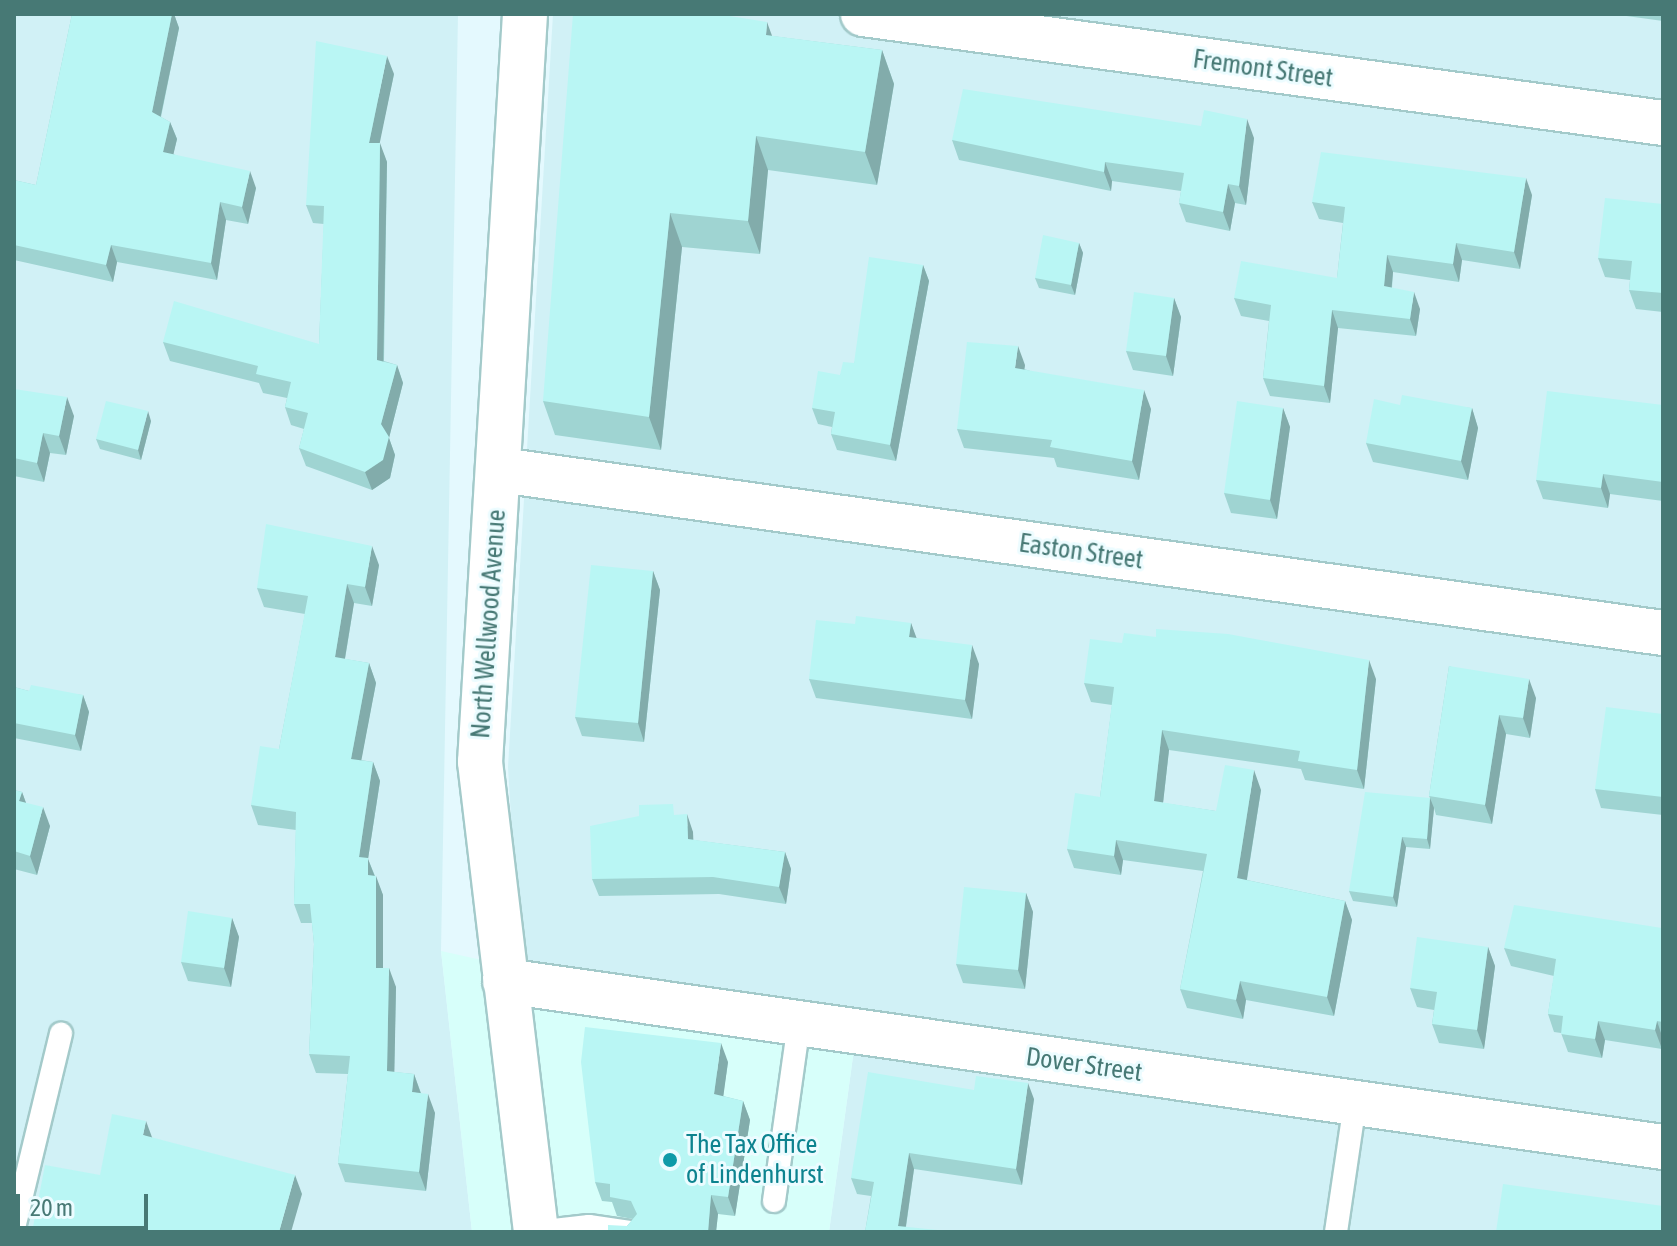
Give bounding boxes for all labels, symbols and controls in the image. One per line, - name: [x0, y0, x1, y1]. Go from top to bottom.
- street label: Fremont Street: [1191, 44, 1335, 94]
- street label: North Wellwood Avenue: [465, 508, 513, 740]
- street label: Easton Street: [1017, 528, 1145, 576]
- street label: Dover Street: [1024, 1041, 1144, 1089]
- place label: The Tax Office of Lindenhurst: [686, 1129, 824, 1190]
- marker: The Tax Office of Lindenhurst: [661, 1151, 679, 1169]
- scale bar: [20, 1178, 152, 1228]
- text: 20 m: [30, 1194, 73, 1221]

